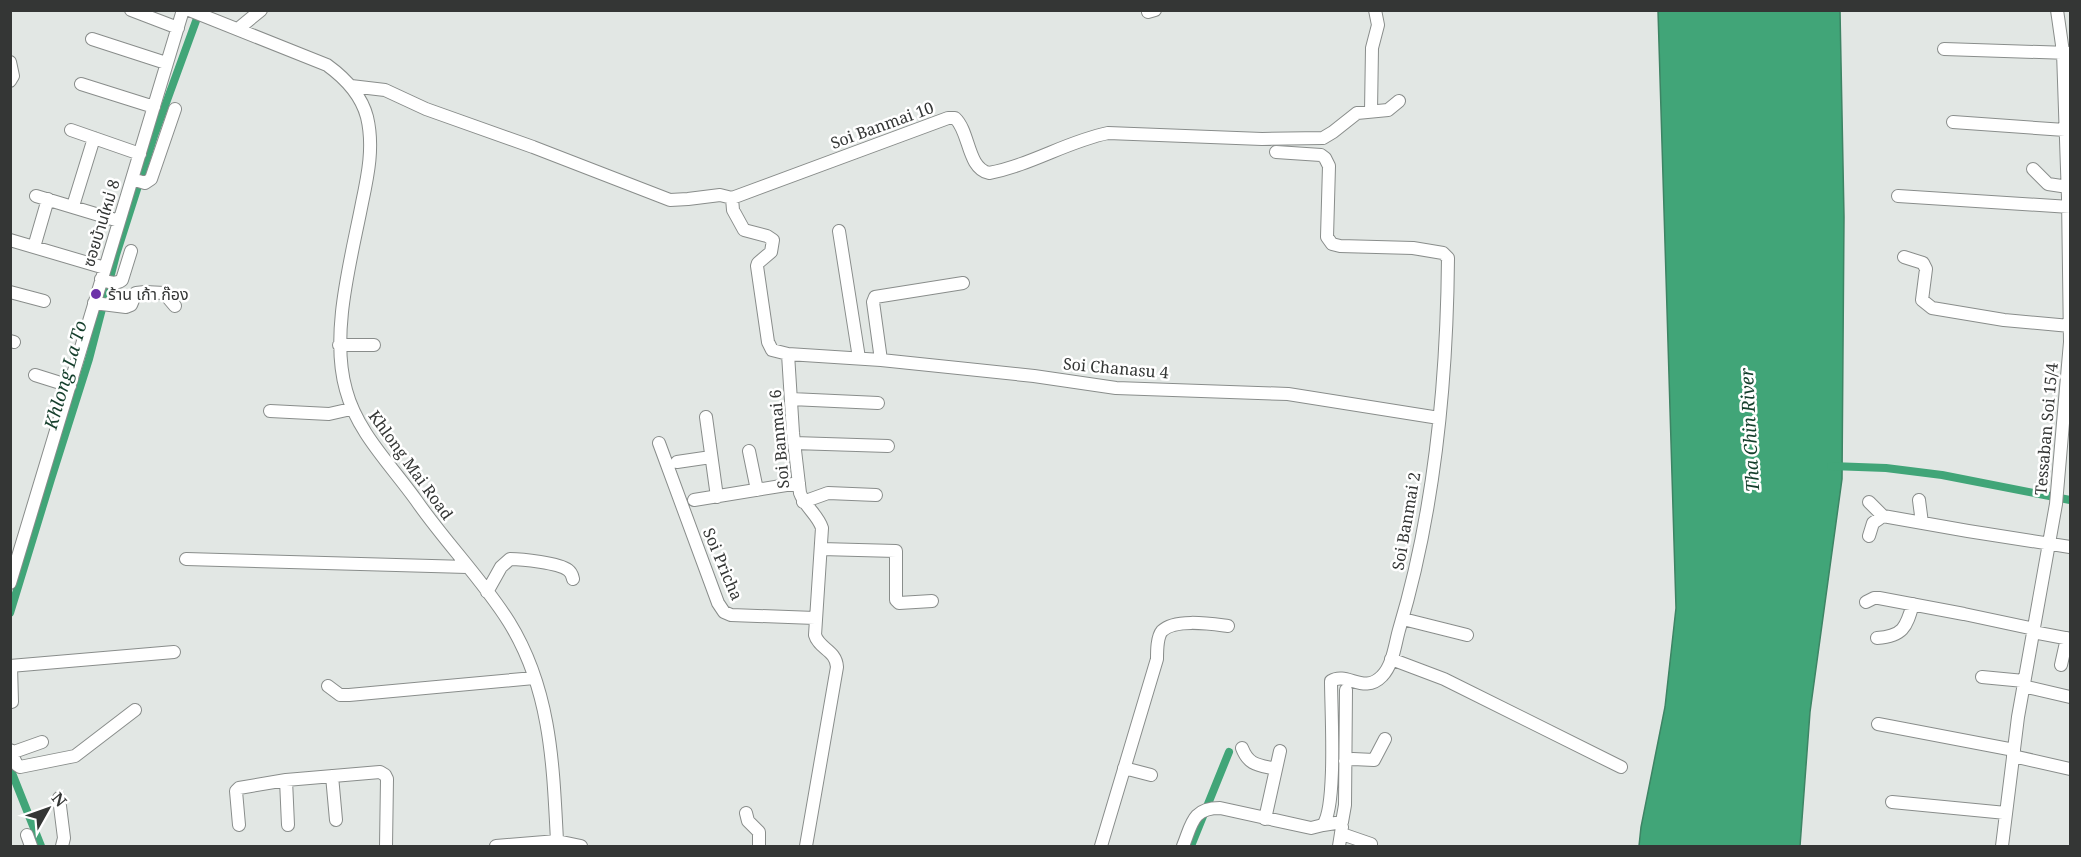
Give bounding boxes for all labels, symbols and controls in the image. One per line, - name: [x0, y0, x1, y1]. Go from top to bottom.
- street label: Soi Banmai 10: [827, 96, 937, 154]
- street label: ซอยบ้านใหม่ 8: [77, 176, 125, 269]
- place label: ร้าน เก้า ก๊อง: [108, 283, 189, 305]
- marker: ร้าน เก้า ก๊อง: [89, 287, 103, 301]
- water label: Khlong La To: [38, 318, 92, 433]
- street label: Soi Chanasu 4: [1062, 352, 1170, 384]
- street label: Tessaban Soi 15/4: [2029, 362, 2063, 496]
- water label: Tha Chin River: [1734, 367, 1764, 493]
- street label: Soi Banmai 6: [764, 389, 794, 489]
- street label: Khlong Mai Road: [364, 406, 458, 524]
- street label: Soi Banmai 2: [1387, 470, 1425, 572]
- street label: Soi Pricha: [698, 524, 748, 604]
- north arrow: [18, 779, 78, 839]
- text: N: [47, 787, 72, 812]

